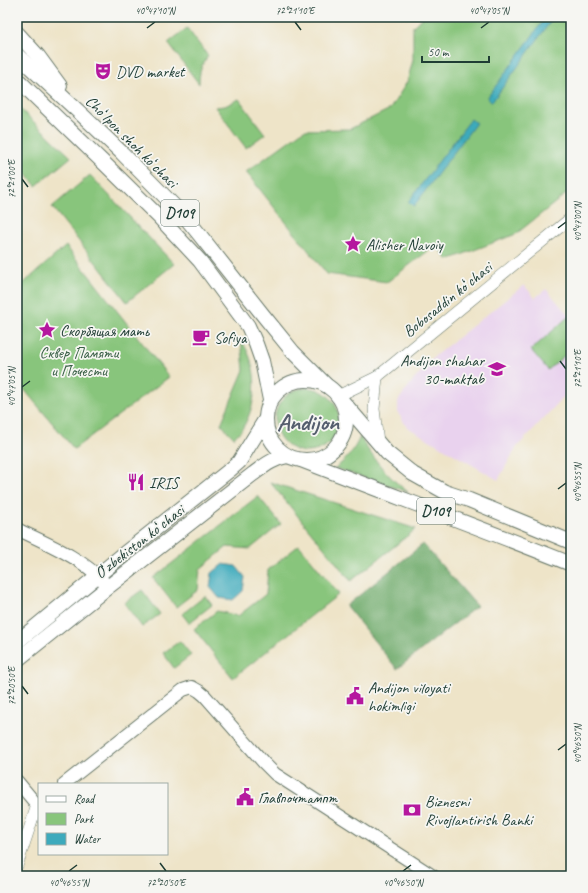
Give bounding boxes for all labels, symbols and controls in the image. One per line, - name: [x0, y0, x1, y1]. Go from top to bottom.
- text: 40°47'10"N: [135, 4, 177, 17]
- text: 72°21'10"E: [276, 4, 316, 17]
- text: 40°47'05"N: [469, 4, 511, 17]
- scale bar: [422, 38, 489, 64]
- text: 50 m: [428, 44, 450, 60]
- theatre icon: DVD market: [93, 61, 113, 81]
- place label: DVD market: [116, 62, 186, 82]
- street label: Choʻlpon shoh koʻchasi: [81, 91, 183, 194]
- text: 72°21'00"E: [5, 158, 18, 198]
- road number: D109: [161, 200, 199, 226]
- text: 40°47'00"N: [571, 200, 584, 242]
- place icon: Alisher Navoiy: [343, 234, 363, 254]
- place label: Alisher Navoiy: [366, 235, 444, 255]
- street label: Bobosaddin koʻchasi: [399, 257, 498, 342]
- place icon: Скорбящая мать: [37, 320, 57, 340]
- place label: Скорбящая мать: [60, 321, 150, 341]
- cafe icon: Sofiya: [191, 327, 211, 347]
- place label: Sofiya: [214, 328, 248, 348]
- park label: Сквер Памяти и Почести: [40, 343, 120, 381]
- text: 72°21'10"E: [571, 348, 584, 388]
- place label: Andijon shahar 30-maktab: [400, 351, 485, 389]
- school or university icon: Andijon shahar 30-maktab: [487, 359, 507, 379]
- text: 40°47'05"N: [5, 365, 18, 407]
- district label: Andijon: [277, 407, 340, 437]
- text: 40°46'55"N: [571, 461, 584, 503]
- restaurant icon: IRIS: [126, 472, 146, 492]
- place label: IRIS: [149, 473, 180, 493]
- road number: D109: [417, 498, 455, 524]
- street label: Oʻzbekiston koʻchasi: [91, 499, 190, 583]
- text: 72°20'50"E: [5, 665, 18, 705]
- place label: Andijon vilоyati hоkimligi: [368, 678, 452, 716]
- public building icon: Andijon vilоyati hоkimligi: [345, 686, 365, 706]
- text: 40°46'50"N: [571, 722, 584, 764]
- legend: [38, 783, 168, 855]
- public building icon: Главпочтампт: [235, 787, 255, 807]
- place label: Главпочтампт: [258, 788, 338, 808]
- text: Road: [74, 791, 96, 807]
- place label: Biznesni Rivojlantirish Banki: [425, 792, 534, 830]
- bank icon: Biznesni Rivojlantirish Banki: [402, 800, 422, 820]
- text: Park: [74, 811, 95, 827]
- text: Water: [74, 831, 102, 847]
- text: 40°46'55"N: [49, 876, 91, 889]
- text: 72°20'50"E: [147, 876, 187, 889]
- text: 40°46'50"N: [383, 876, 425, 889]

